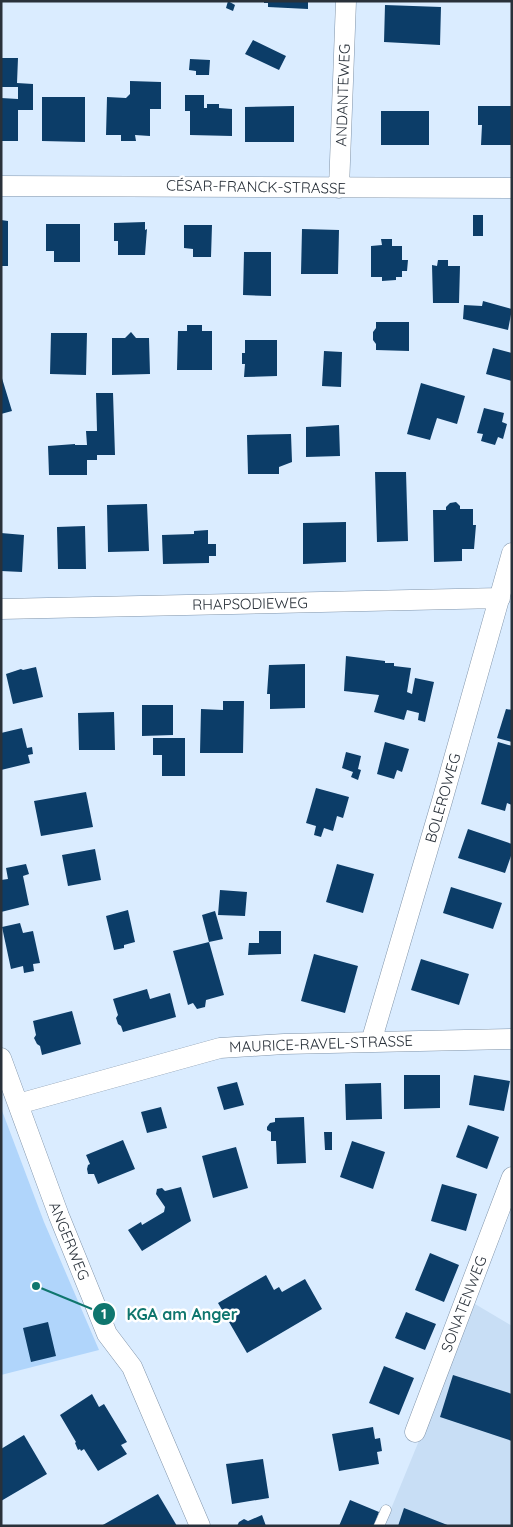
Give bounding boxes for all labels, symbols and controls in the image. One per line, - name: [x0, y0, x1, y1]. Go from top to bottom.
- street label: ANDANTEWEG: [331, 43, 354, 147]
- street label: CÉSAR-FRANCK-STRASSE: [166, 175, 346, 198]
- street label: RHAPSODIEWEG: [192, 593, 308, 614]
- street label: BOLEROWEG: [421, 751, 464, 845]
- street label: MAURICE-RAVEL-STRASSE: [229, 1031, 413, 1056]
- street label: ANGERWEG: [45, 1199, 94, 1283]
- street label: SONATENWEG: [436, 1253, 491, 1355]
- callout: KGA am Anger: [92, 1299, 248, 1330]
- text: 1: [101, 1304, 107, 1323]
- text: KGA am Anger: [126, 1304, 238, 1324]

